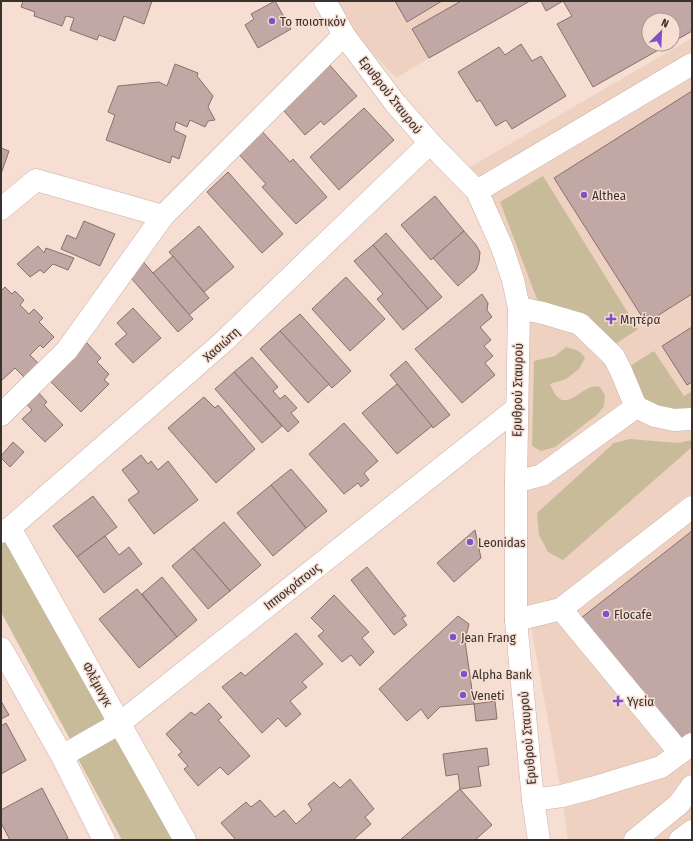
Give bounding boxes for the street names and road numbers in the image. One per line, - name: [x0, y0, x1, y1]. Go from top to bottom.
- street label: Ερυθρού Σταυρού: [356, 54, 425, 137]
- street label: Χασιώτη: [200, 324, 243, 365]
- street label: Ερυθρού Σταυρού: [509, 343, 526, 437]
- street label: Ιπποκράτους: [261, 559, 324, 613]
- street label: Φλέμινγκ: [79, 660, 116, 710]
- street label: Ερυθρού Σταυρού: [516, 691, 539, 785]

